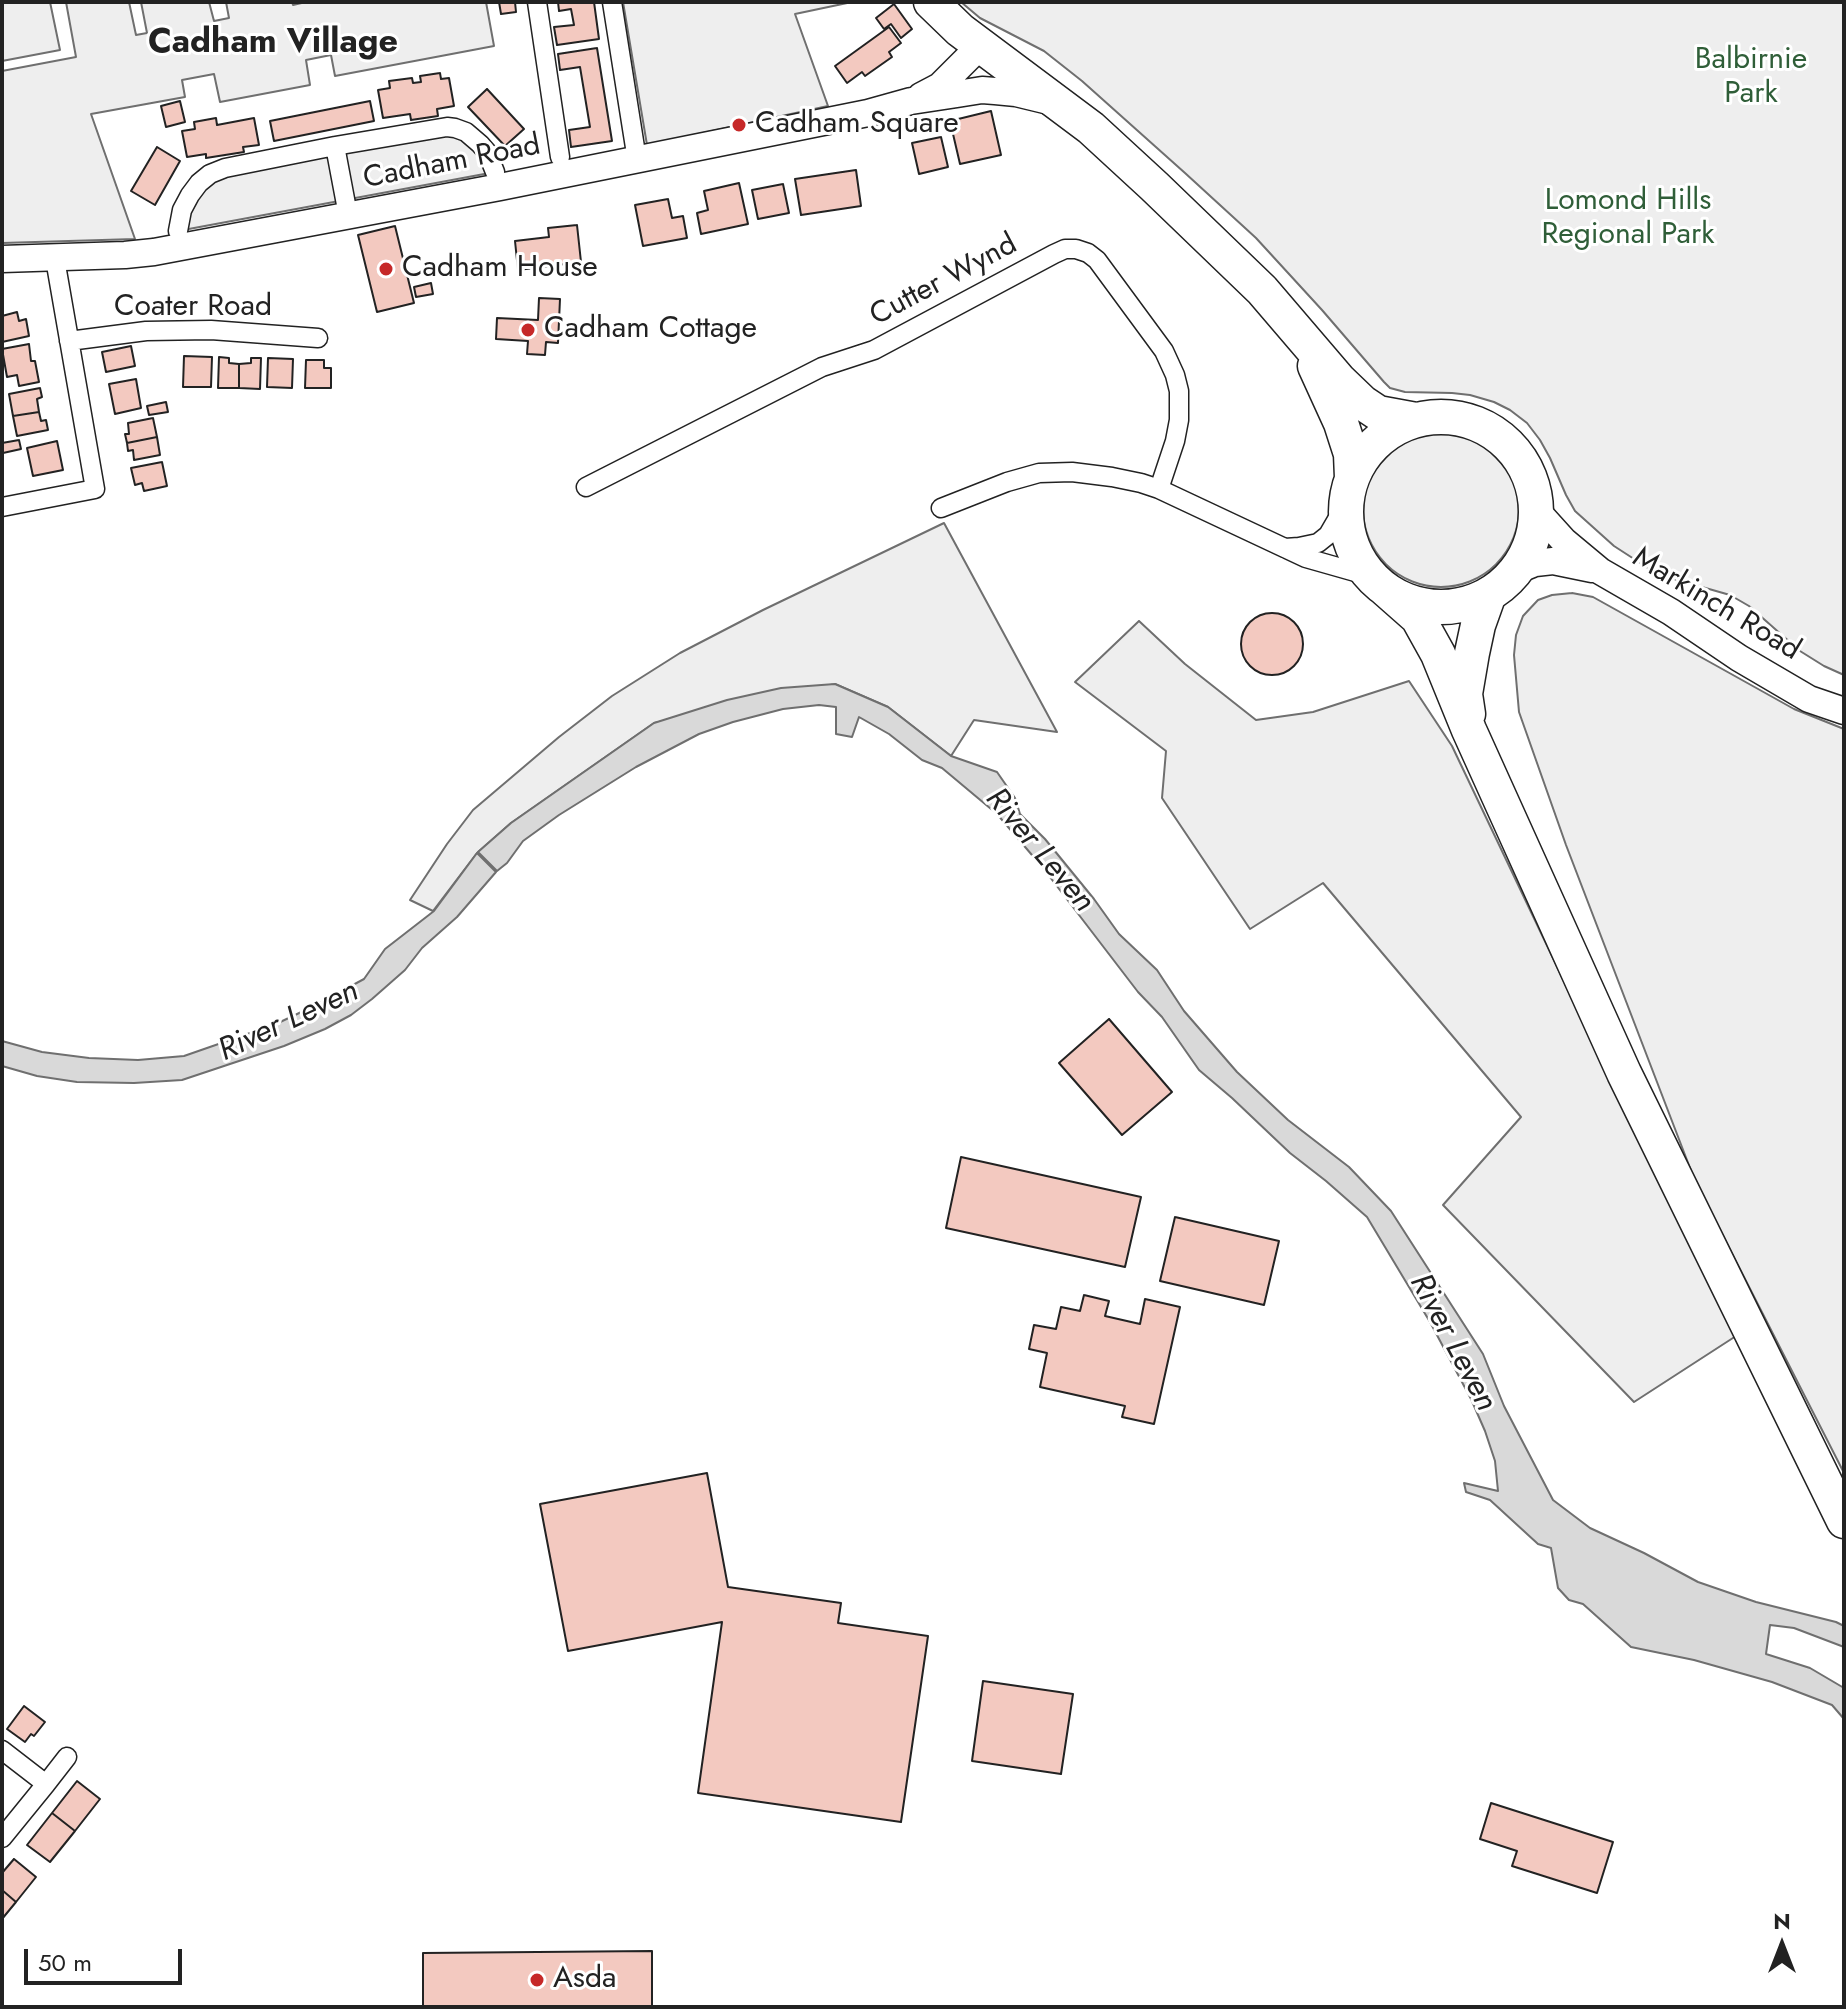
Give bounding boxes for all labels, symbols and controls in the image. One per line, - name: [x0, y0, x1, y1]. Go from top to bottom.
- district label: Cadham Village: [148, 24, 398, 64]
- park label: Balbirnie Park: [1695, 43, 1807, 114]
- place label: Cadham Square: [755, 107, 959, 143]
- marker: Cadham Square: [730, 116, 748, 134]
- street label: Cadham Road: [361, 128, 543, 198]
- park label: Lomond Hills Regional Park: [1541, 184, 1715, 254]
- street label: Cutter Wynd: [864, 227, 1024, 335]
- place label: Cadham House: [402, 251, 598, 287]
- marker: Cadham House: [377, 260, 395, 278]
- street label: Coater Road: [114, 290, 272, 326]
- place label: Cadham Cottage: [544, 312, 757, 348]
- marker: Cadham Cottage: [519, 321, 537, 339]
- street label: Markinch Road: [1625, 541, 1807, 669]
- water label: River Leven: [976, 781, 1102, 921]
- water label: River Leven: [213, 973, 365, 1071]
- water label: River Leven: [1400, 1268, 1504, 1418]
- north arrow: [1742, 1905, 1822, 1985]
- text: N: [1773, 1905, 1791, 1937]
- scale bar: [28, 1933, 186, 1983]
- text: 50 m: [38, 1945, 92, 1980]
- place label: Asda: [553, 1962, 616, 1998]
- marker: Asda: [528, 1971, 546, 1989]

